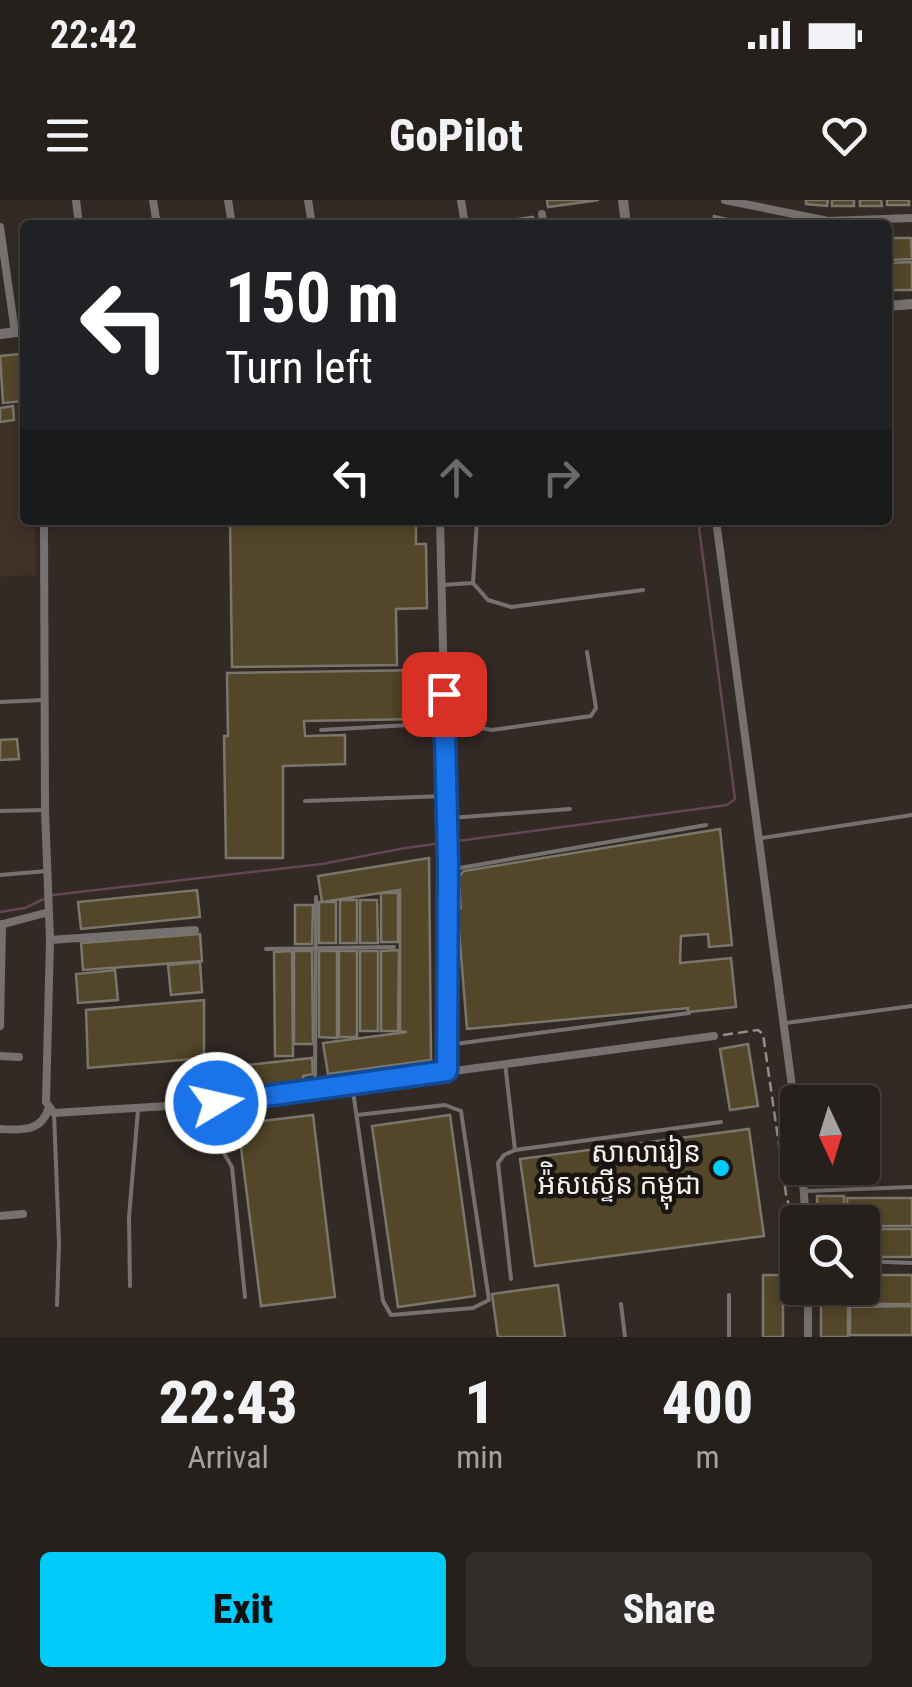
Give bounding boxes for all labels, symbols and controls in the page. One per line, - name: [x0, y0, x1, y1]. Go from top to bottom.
- text: 22:42: [50, 13, 137, 57]
- icon: menu: [40, 108, 95, 163]
- icon: heart: [817, 108, 872, 163]
- text: GoPilot: [389, 109, 523, 162]
- text: 150 m: [225, 257, 399, 339]
- icon: left: [60, 260, 190, 390]
- text: Turn left: [225, 341, 373, 394]
- icon: left: [324, 450, 379, 505]
- icon: ahead: [429, 450, 484, 505]
- icon: right: [534, 450, 589, 505]
- pin: [402, 652, 487, 737]
- icon: arrive: [417, 667, 472, 722]
- position arrow: [164, 1051, 268, 1155]
- north arrow: [780, 1085, 880, 1185]
- map controls: [780, 1085, 880, 1305]
- place label: សាលារៀន អ៉ិសស្ទើន កម្ពុជា: [538, 1134, 701, 1210]
- marker: សាលារៀន អ៉ិសស្ទើន កម្ពុជា: [710, 1157, 732, 1179]
- button: search: [780, 1205, 880, 1305]
- text: 22:43: [159, 1367, 298, 1438]
- text: 1: [464, 1367, 495, 1438]
- text: 400: [662, 1367, 753, 1438]
- text: Arrival: [187, 1438, 269, 1476]
- text: min: [456, 1438, 503, 1476]
- text: m: [696, 1438, 720, 1476]
- button: Exit: [40, 1552, 446, 1667]
- button: Share: [466, 1552, 872, 1667]

